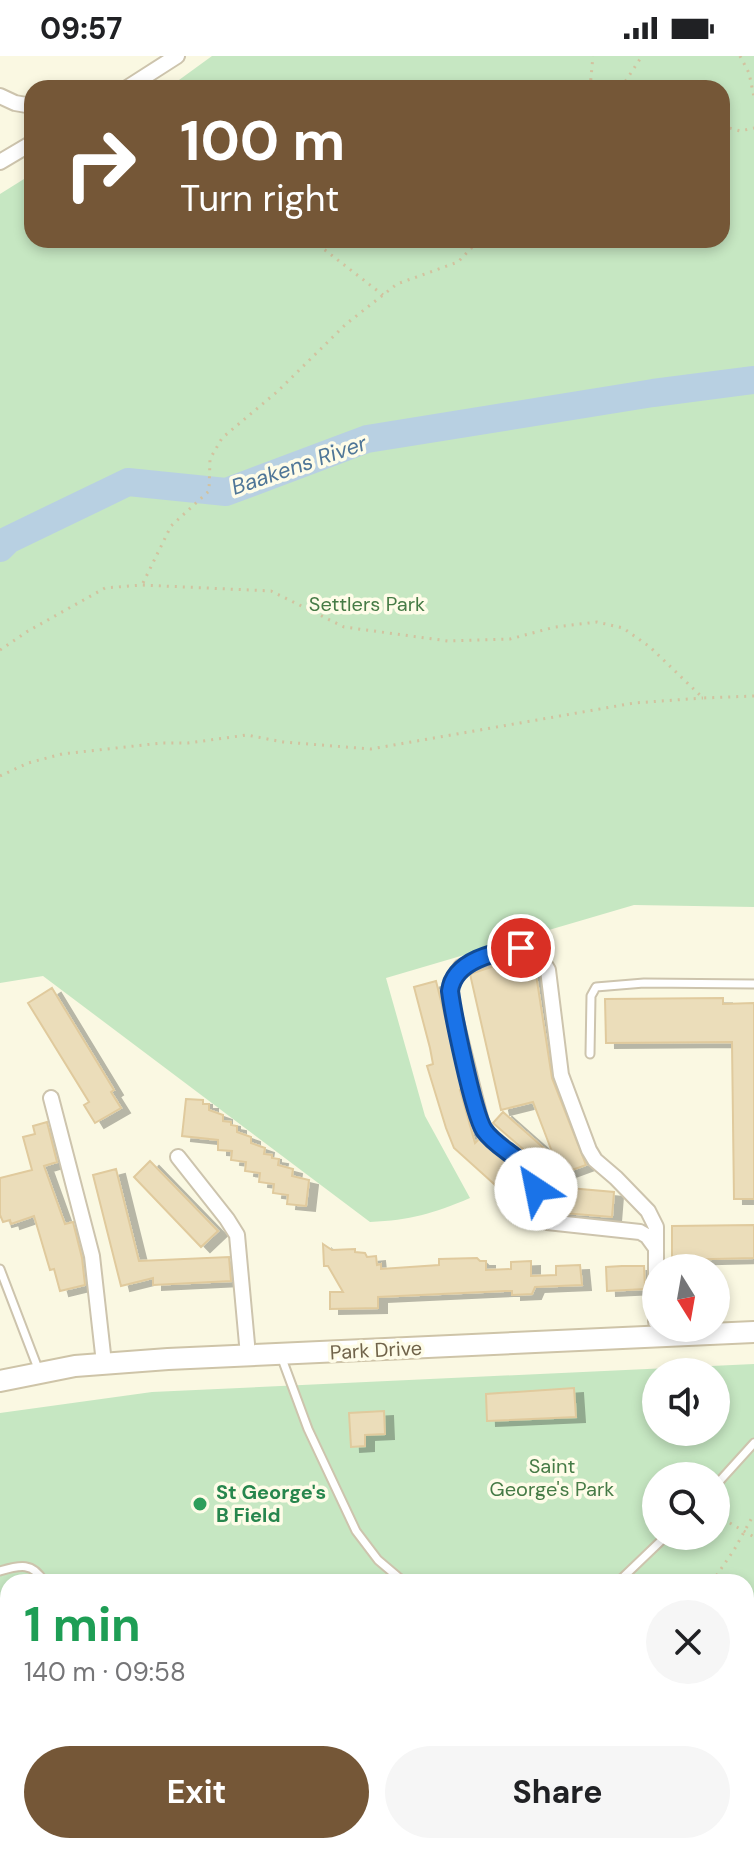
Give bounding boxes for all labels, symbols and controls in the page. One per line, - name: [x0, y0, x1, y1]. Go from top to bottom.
- text: 09:57: [40, 9, 122, 48]
- text: 100 m: [180, 104, 345, 177]
- icon: right: [48, 112, 152, 216]
- text: Turn right: [180, 175, 339, 222]
- water label: Baakens River: [227, 428, 371, 502]
- park label: Settlers Park: [309, 591, 425, 617]
- pin: [487, 914, 555, 982]
- icon: arrive: [499, 926, 543, 970]
- position arrow: [494, 1147, 578, 1231]
- north arrow: [642, 1254, 730, 1342]
- map controls: [642, 1254, 730, 1550]
- street label: Park Drive: [329, 1335, 423, 1365]
- button: sound: [642, 1358, 730, 1446]
- park label: Saint George's Park: [490, 1453, 614, 1502]
- button: search: [642, 1462, 730, 1550]
- place label: St George's B Field: [216, 1479, 326, 1528]
- marker: St George's B Field: [191, 1495, 209, 1513]
- text: 1 min: [24, 1593, 141, 1656]
- button: close: [646, 1600, 730, 1684]
- text: 140 m · 09:58: [24, 1655, 186, 1689]
- button: Exit: [24, 1746, 369, 1838]
- button: Share: [385, 1746, 730, 1838]

